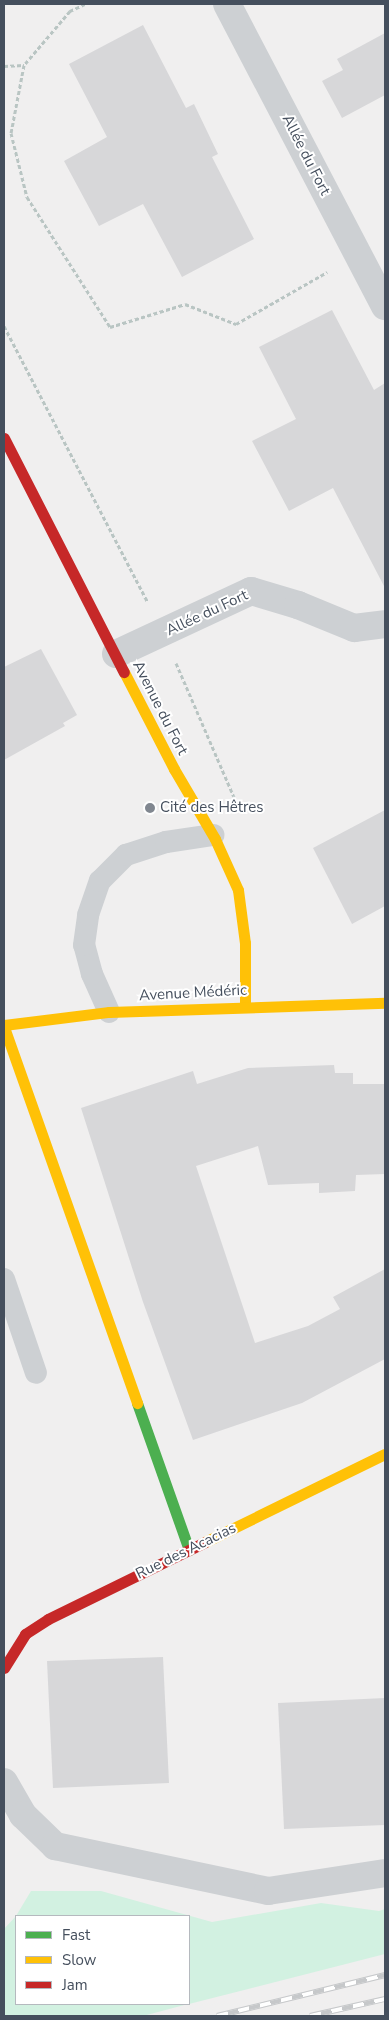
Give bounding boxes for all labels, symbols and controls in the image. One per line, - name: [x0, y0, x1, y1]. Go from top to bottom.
- street label: Allée du Fort: [278, 112, 334, 198]
- street label: Allée du Fort: [163, 586, 251, 640]
- street label: Avenue du Fort: [129, 658, 191, 758]
- place label: Cité des Hêtres: [160, 799, 263, 817]
- marker: Cité des Hêtres: [144, 802, 156, 814]
- street label: Avenue Médéric: [138, 981, 248, 1005]
- street label: Rue des Acacias: [133, 1519, 239, 1583]
- legend: [15, 1915, 190, 2005]
- text: Fast: [62, 1925, 90, 1945]
- text: Slow: [62, 1950, 96, 1970]
- text: Jam: [62, 1975, 88, 1995]

